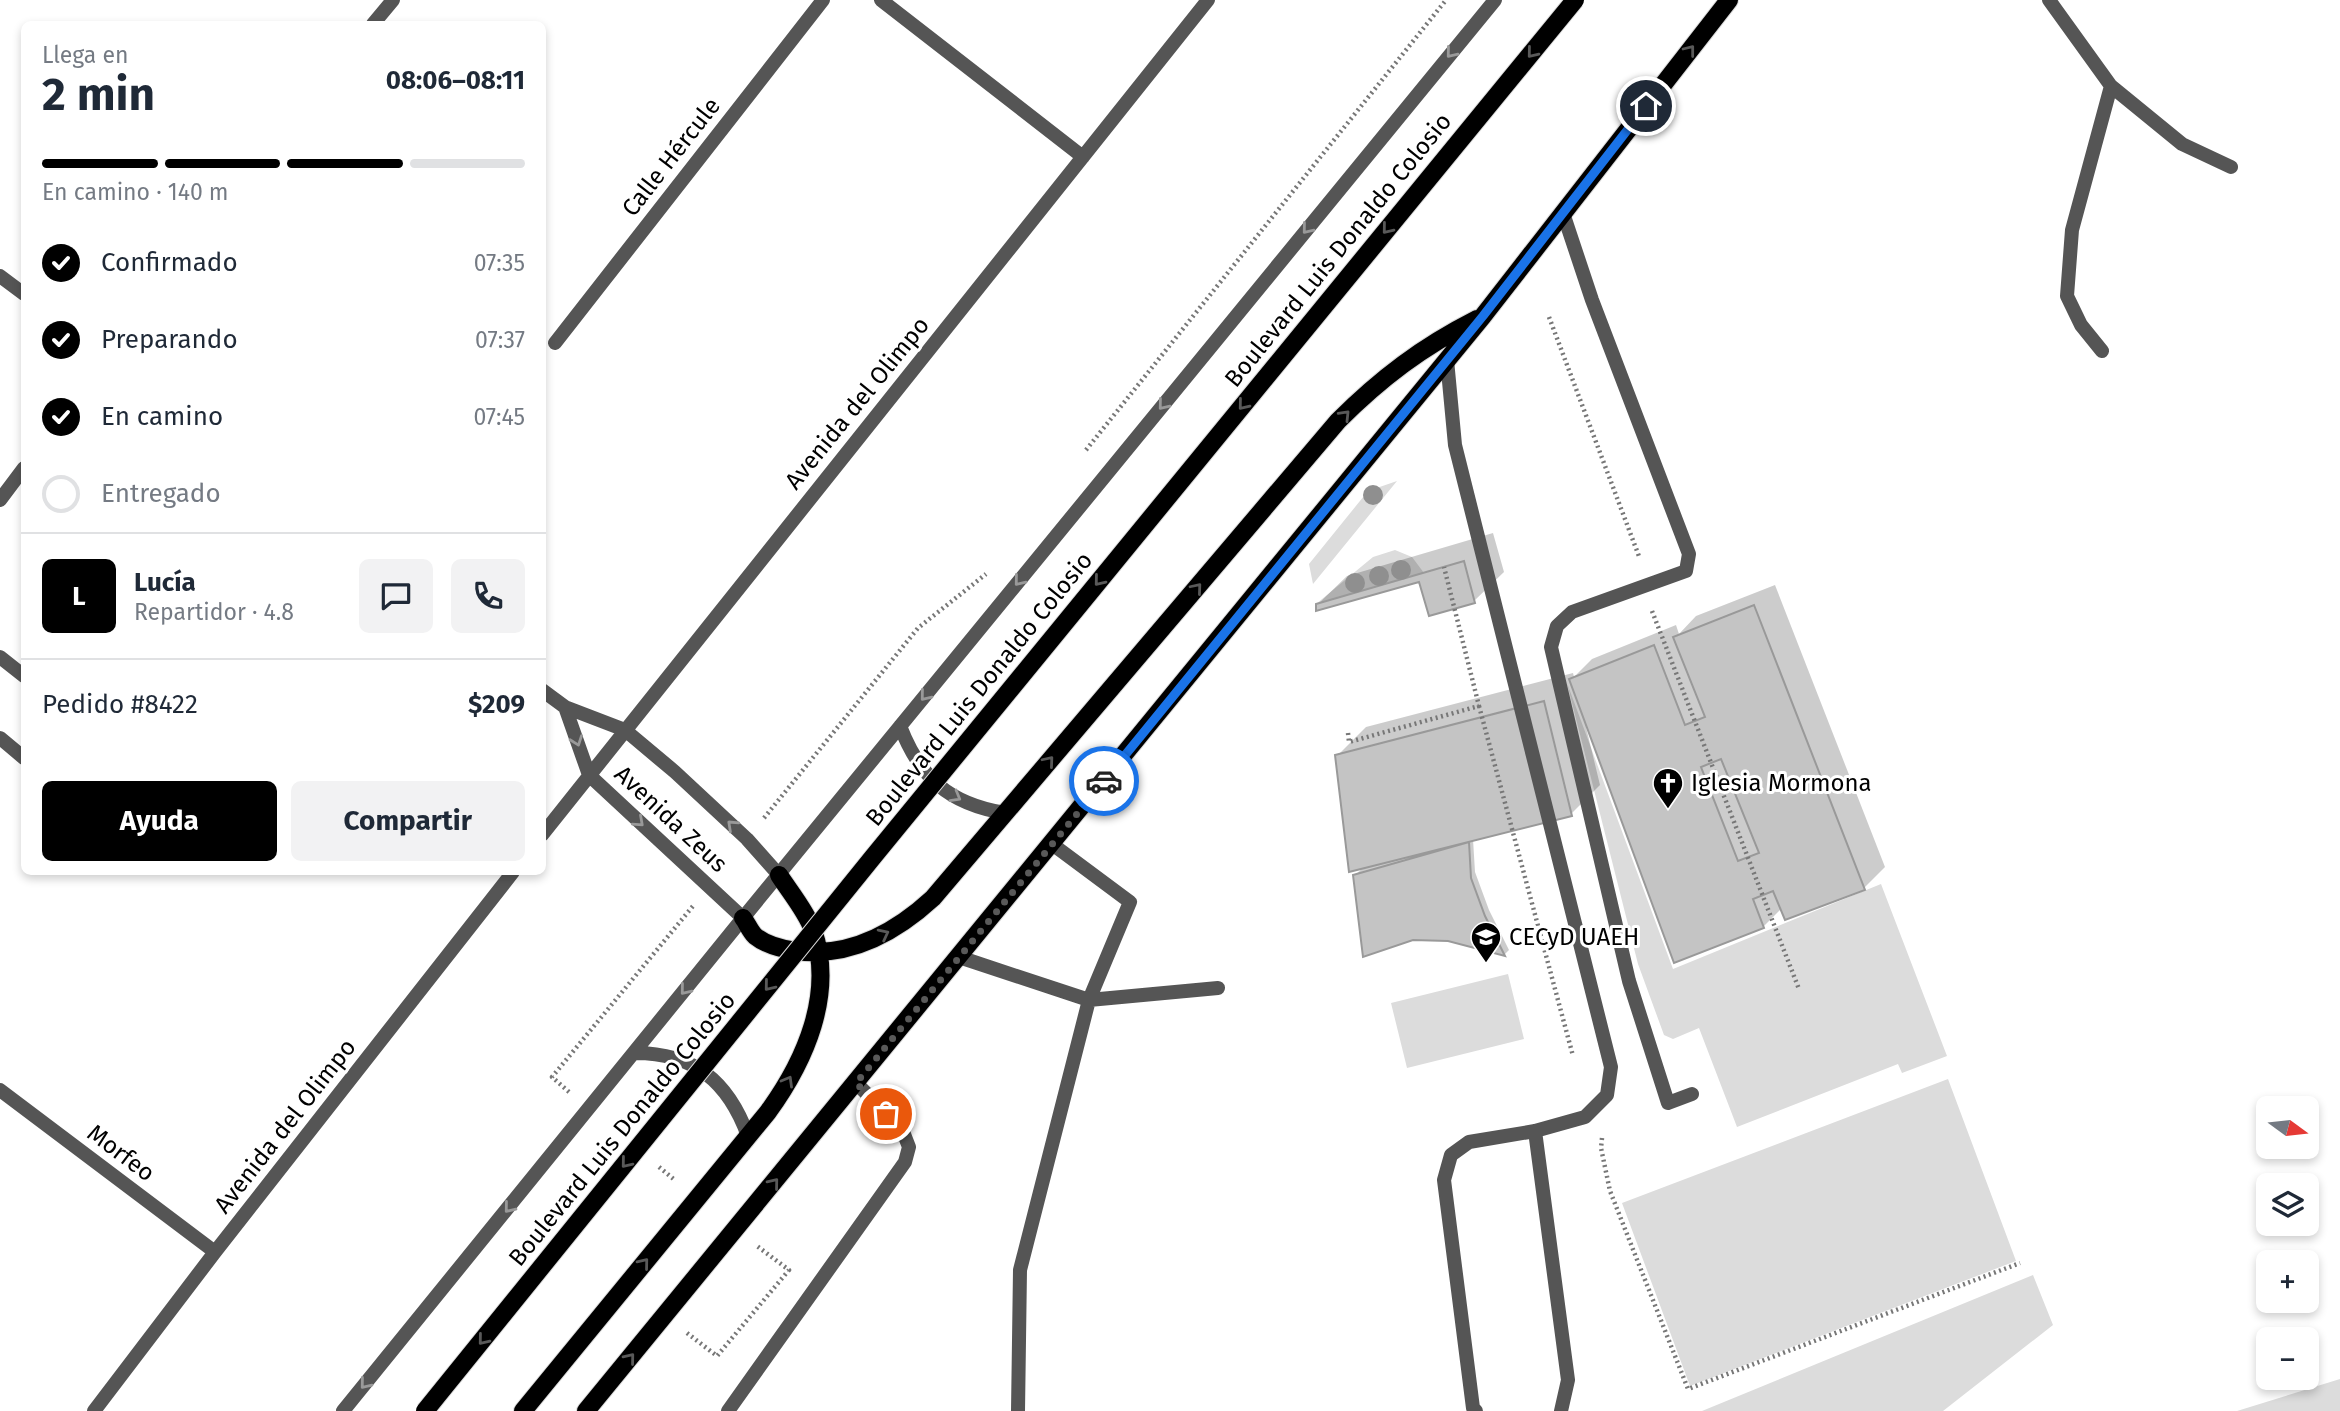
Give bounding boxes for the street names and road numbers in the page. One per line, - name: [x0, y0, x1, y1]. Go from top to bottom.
- street label: Calle Hércule: [616, 92, 726, 222]
- street label: Boulevard Luis Donaldo Colosio: [1219, 108, 1457, 392]
- street label: Avenida del Olimpo: [779, 311, 935, 495]
- street label: Boulevard Luis Donaldo Colosio: [860, 547, 1098, 831]
- street label: Avenida Zeus: [609, 760, 733, 878]
- street label: Boulevard Luis Donaldo Colosio: [503, 987, 741, 1271]
- street label: Avenida del Olimpo: [208, 1033, 362, 1219]
- street label: Morfeo: [82, 1119, 160, 1187]

